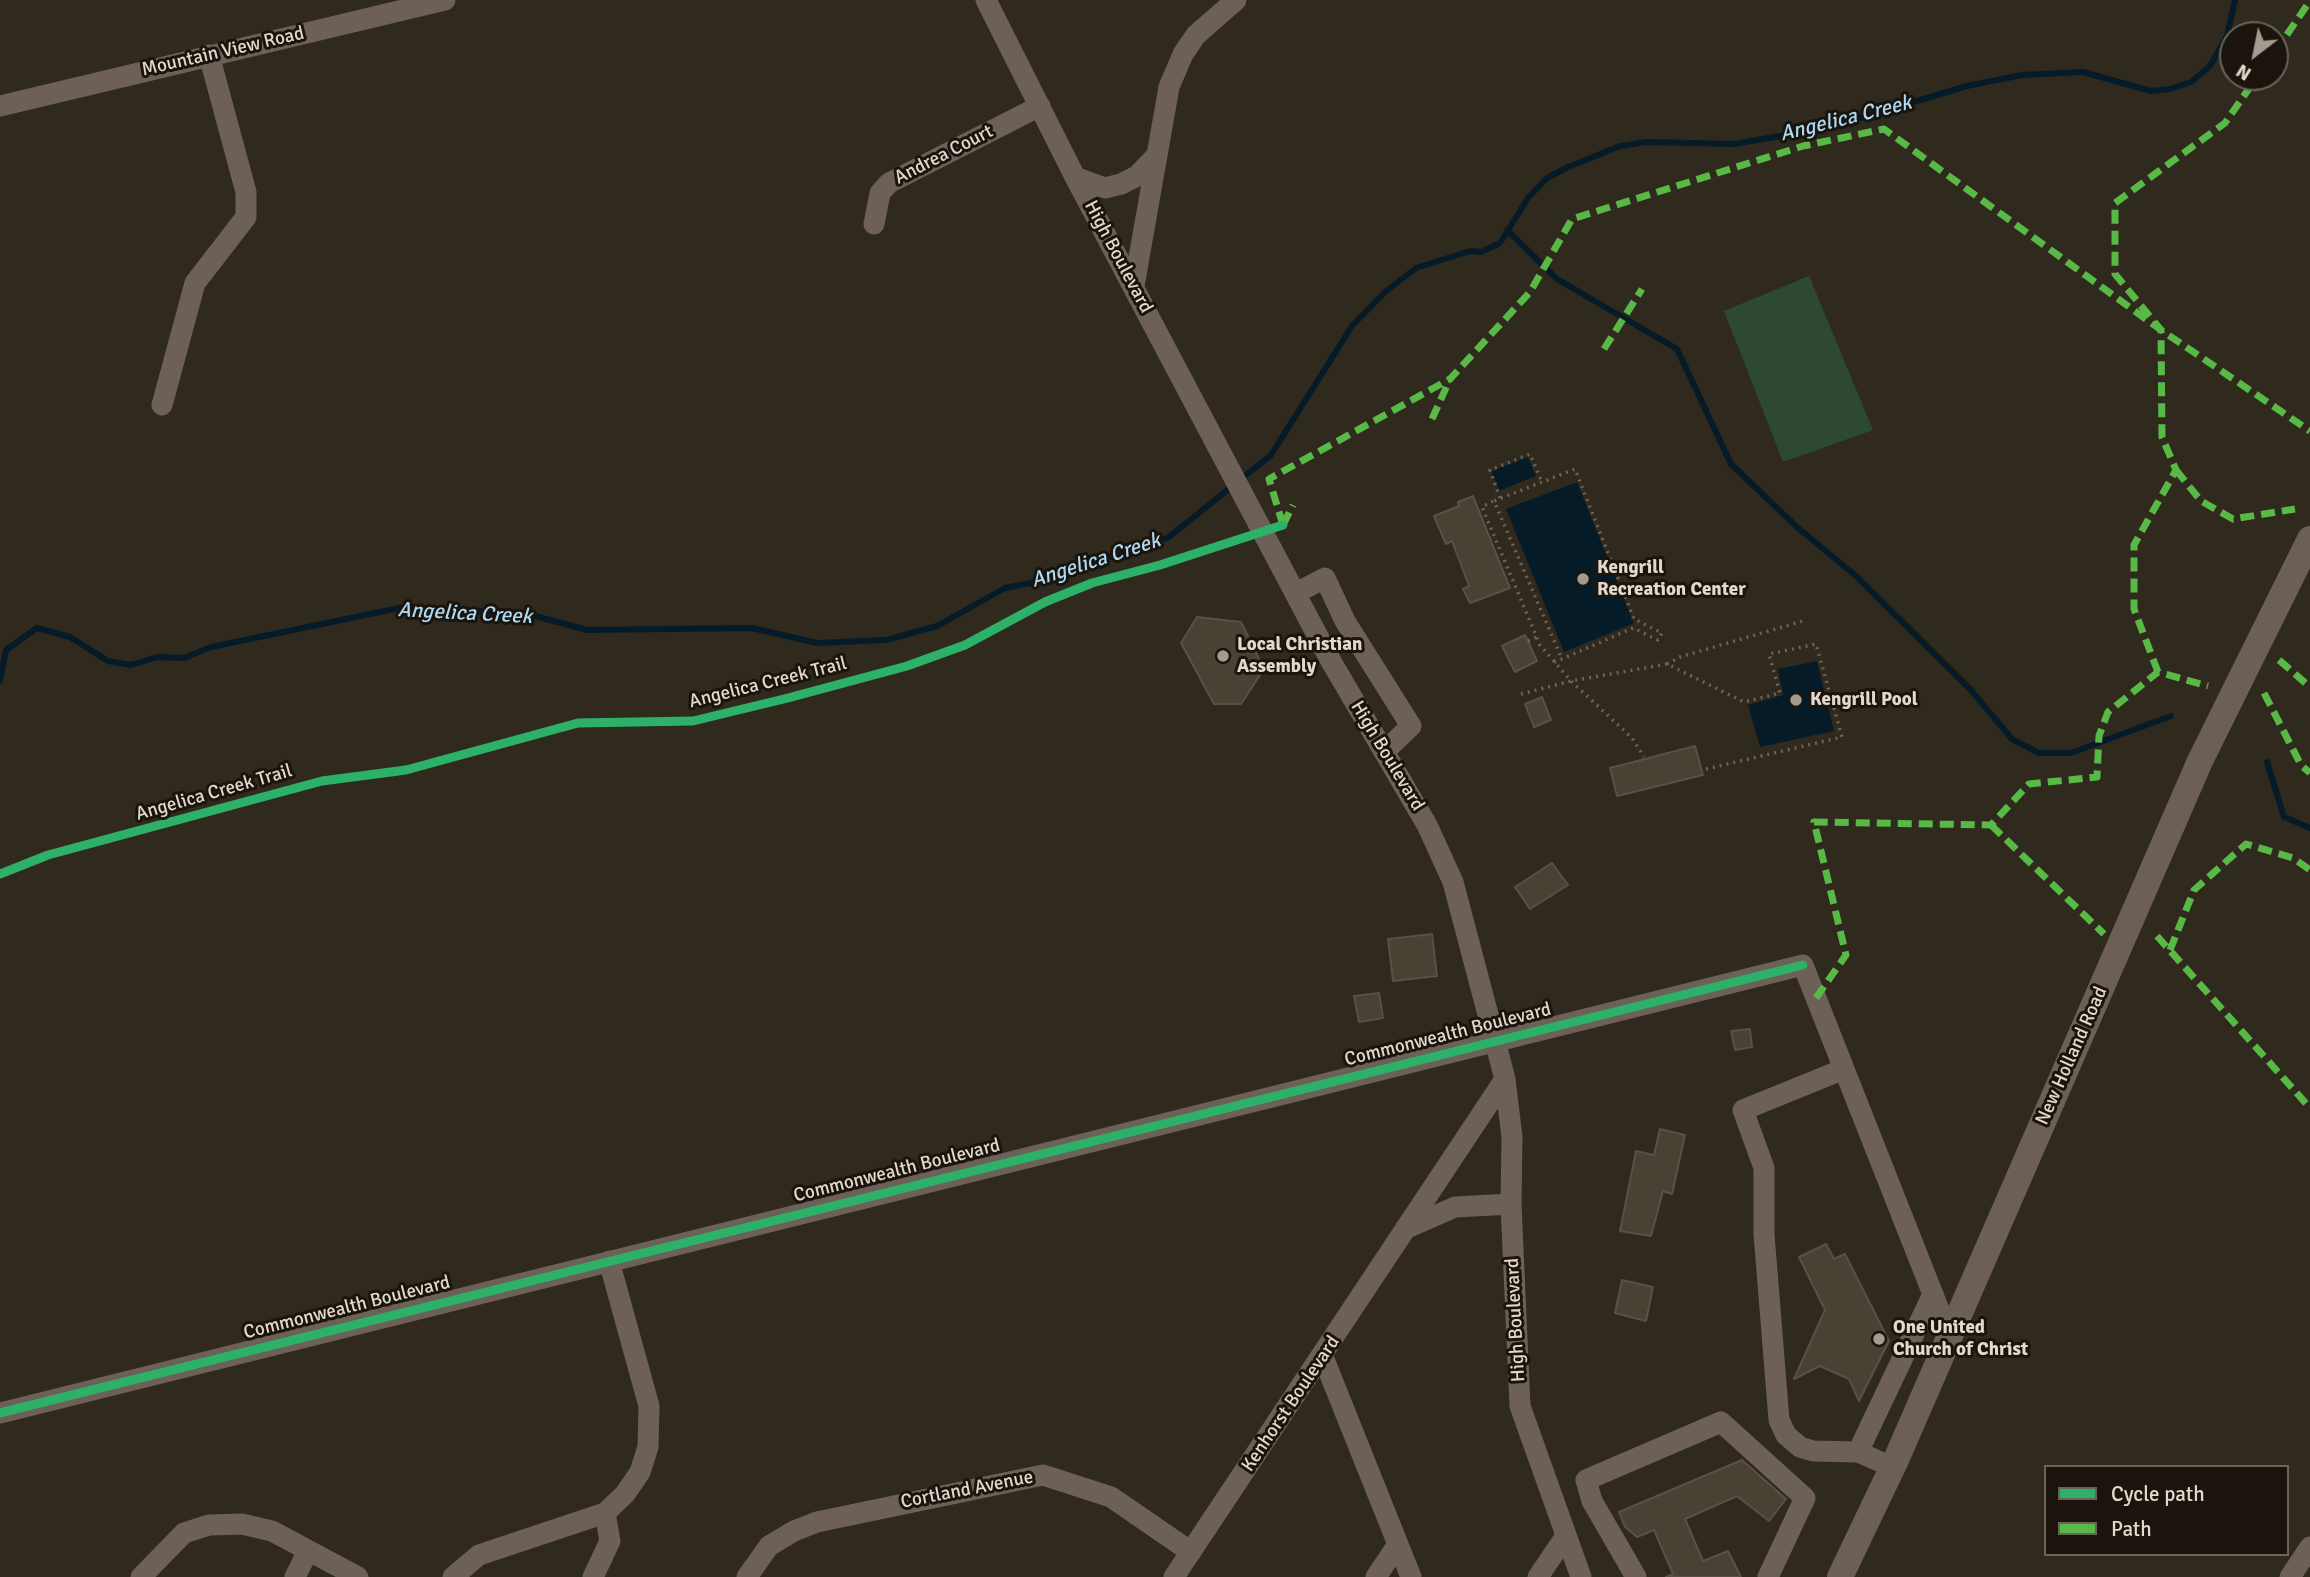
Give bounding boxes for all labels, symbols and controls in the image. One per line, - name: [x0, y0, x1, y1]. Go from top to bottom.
- north arrow: [2219, 21, 2289, 91]
- street label: Mountain View Road: [140, 22, 306, 82]
- text: N: [2232, 58, 2256, 86]
- water label: Angelica Creek: [1778, 91, 1914, 147]
- street label: Andrea Court: [891, 120, 997, 190]
- street label: High Boulevard: [1079, 197, 1157, 317]
- water label: Angelica Creek: [1028, 528, 1164, 594]
- place label: Kengrill Recreation Center: [1597, 557, 1746, 601]
- marker: Kengrill Recreation Center: [1575, 571, 1591, 587]
- water label: Angelica Creek: [397, 598, 533, 630]
- place label: Local Christian Assembly: [1237, 634, 1362, 678]
- marker: Local Christian Assembly: [1215, 648, 1231, 664]
- street label: Angelica Creek Trail: [687, 652, 849, 714]
- place label: Kengrill Pool: [1810, 689, 1918, 711]
- marker: Kengrill Pool: [1788, 692, 1804, 708]
- street label: High Boulevard: [1345, 697, 1429, 815]
- street label: Angelica Creek Trail: [133, 760, 295, 826]
- street label: New Holland Road: [2031, 983, 2113, 1129]
- street label: Commonwealth Boulevard: [1342, 998, 1554, 1072]
- street label: Commonwealth Boulevard: [791, 1134, 1003, 1208]
- street label: High Boulevard: [1501, 1257, 1531, 1383]
- street label: Commonwealth Boulevard: [241, 1271, 453, 1345]
- place label: One United Church of Christ: [1893, 1317, 2028, 1361]
- marker: One United Church of Christ: [1871, 1331, 1887, 1347]
- street label: Kenhorst Boulevard: [1237, 1332, 1345, 1476]
- legend: [2044, 1465, 2289, 1556]
- street label: Cortland Avenue: [899, 1466, 1035, 1514]
- text: Cycle path: [2111, 1481, 2205, 1507]
- text: Path: [2111, 1516, 2152, 1542]

